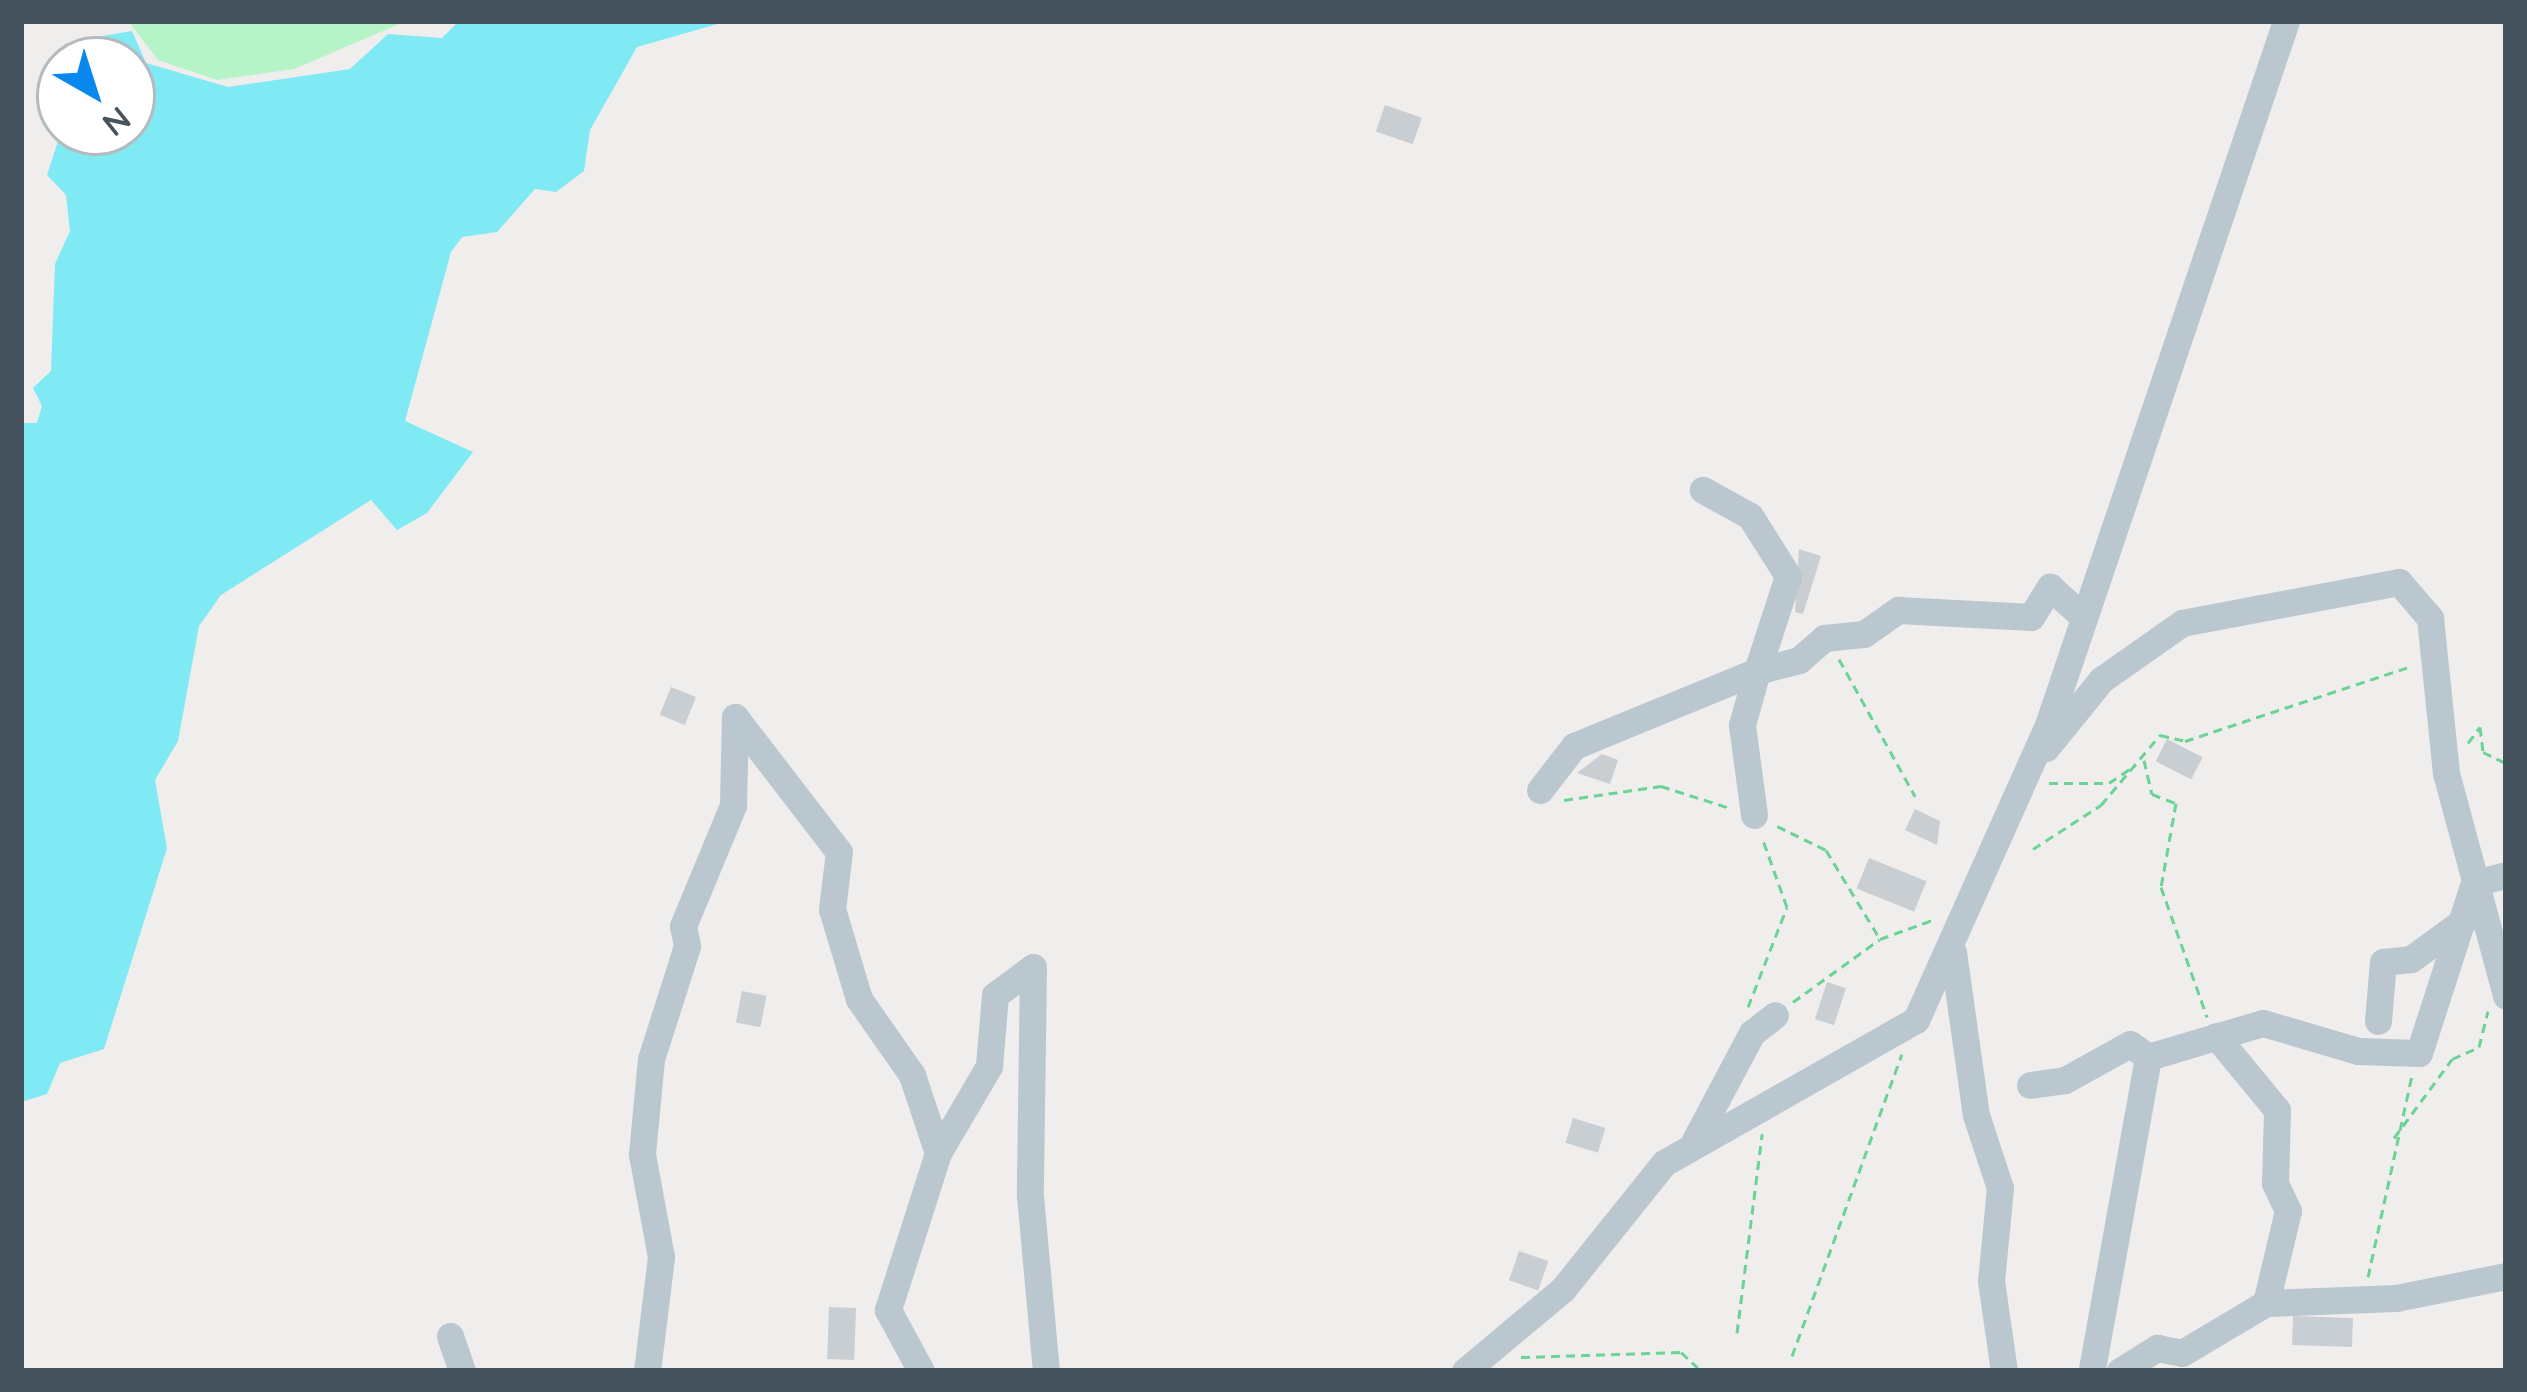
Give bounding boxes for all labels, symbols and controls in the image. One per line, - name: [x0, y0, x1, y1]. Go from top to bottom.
- north arrow: [36, 36, 156, 156]
- text: N: [95, 98, 139, 146]

